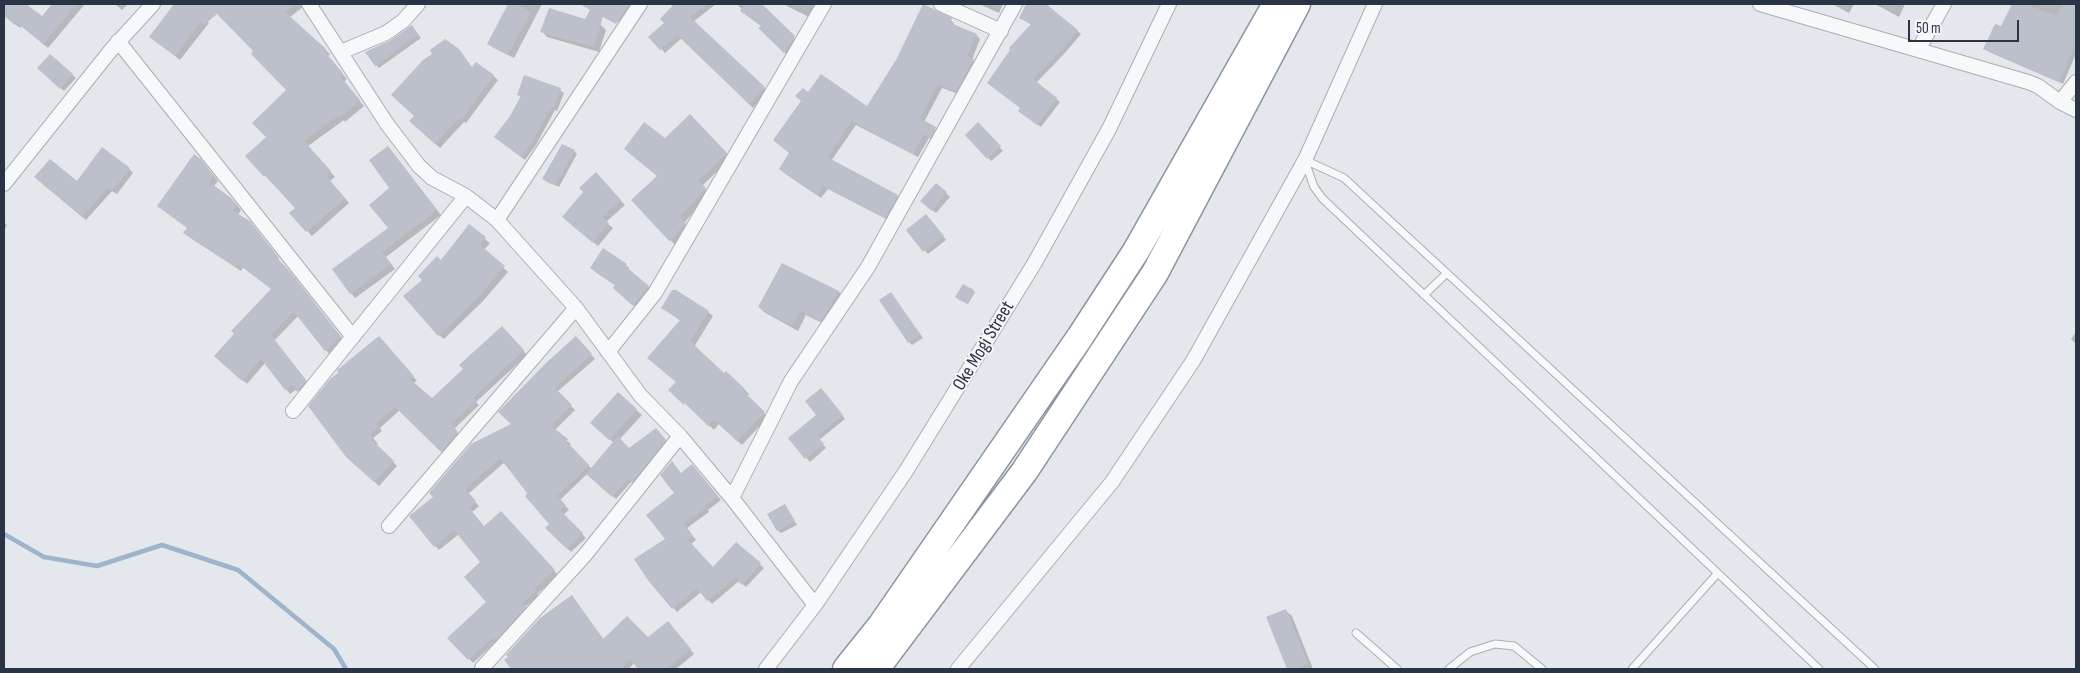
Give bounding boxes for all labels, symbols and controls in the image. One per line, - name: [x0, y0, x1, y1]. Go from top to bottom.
- scale bar: [1910, 10, 2021, 42]
- text: 50 m: [1916, 19, 1941, 38]
- street label: Oke Mogi Street: [948, 297, 1020, 395]

